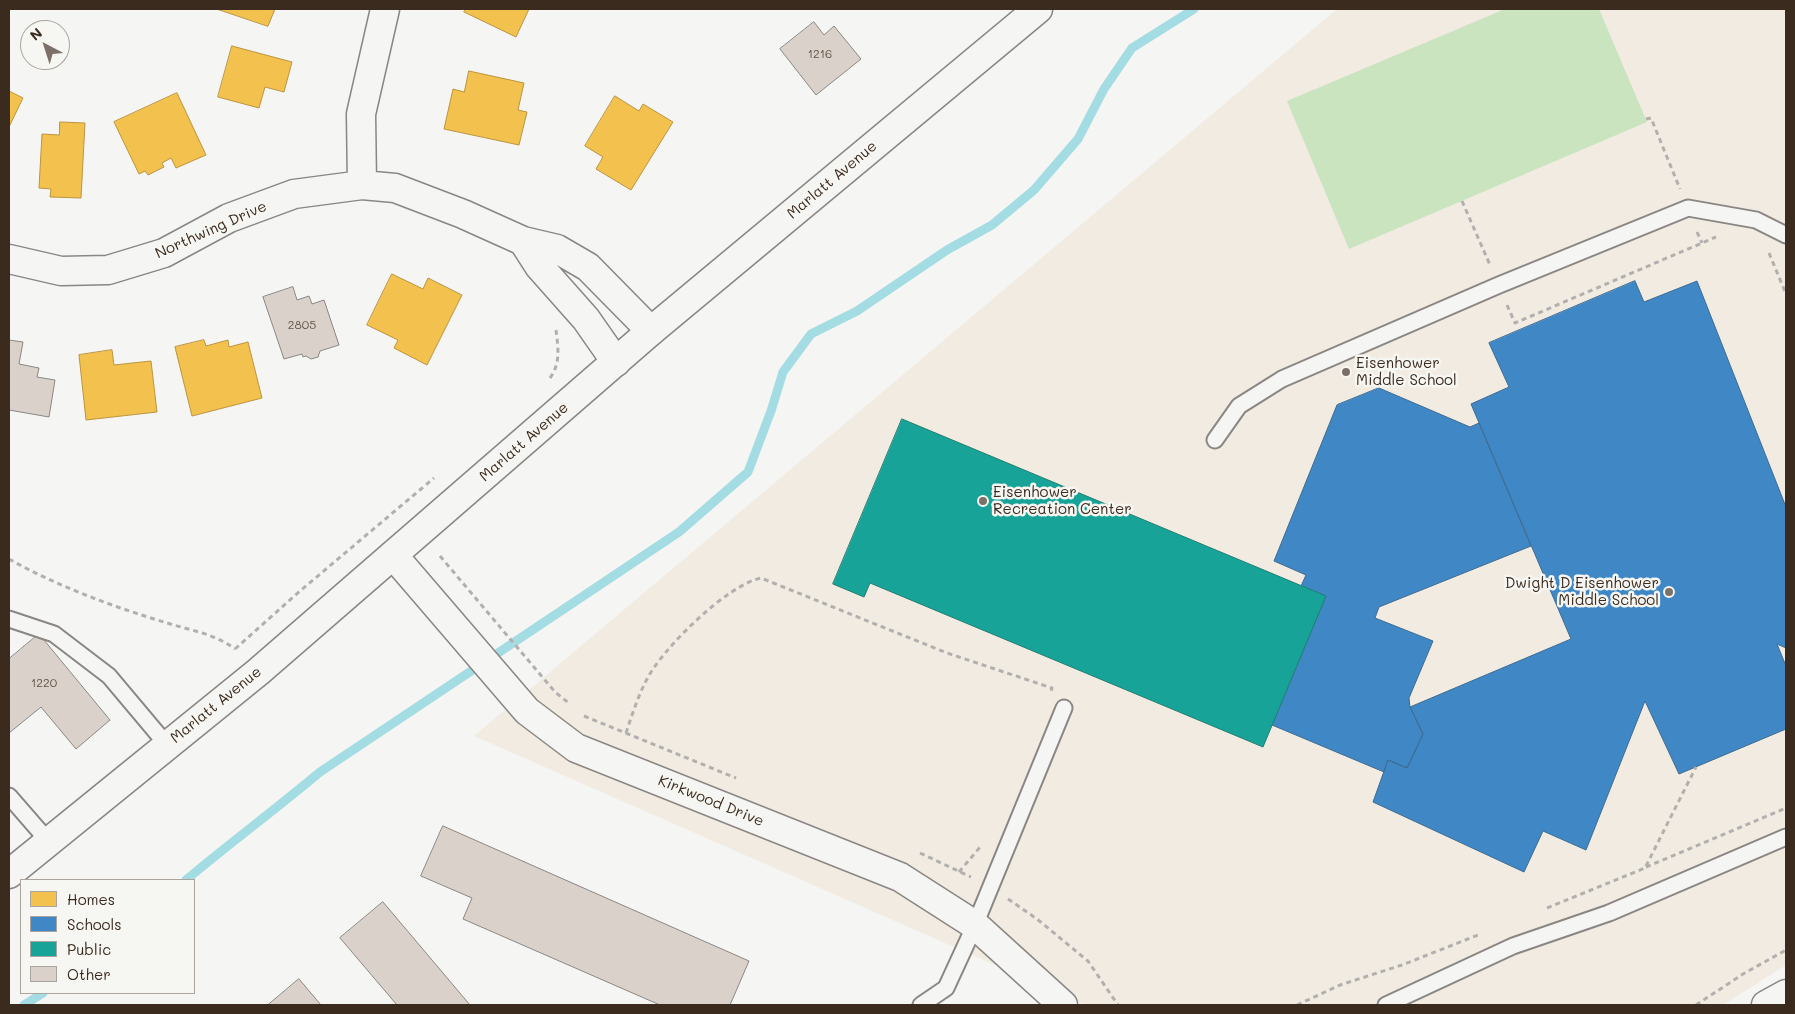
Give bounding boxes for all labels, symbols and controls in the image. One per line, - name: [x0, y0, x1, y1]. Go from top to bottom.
- north arrow: [20, 20, 70, 70]
- text: N: [25, 23, 46, 45]
- house number: 1216: [808, 47, 832, 61]
- street label: Marlatt Avenue: [783, 137, 881, 223]
- street label: Northwing Drive: [152, 197, 270, 263]
- house number: 2805: [288, 318, 316, 332]
- place label: Eisenhower Middle School: [1356, 354, 1457, 389]
- marker: Eisenhower Middle School: [1340, 366, 1352, 378]
- street label: Marlatt Avenue: [476, 399, 572, 485]
- place label: Eisenhower Recreation Center: [993, 483, 1132, 518]
- marker: Eisenhower Recreation Center: [977, 495, 989, 507]
- place label: Dwight D Eisenhower Middle School: [1505, 574, 1659, 609]
- marker: Dwight D Eisenhower Middle School: [1663, 586, 1675, 598]
- street label: Marlatt Avenue: [167, 663, 265, 747]
- house number: 1220: [31, 676, 57, 690]
- street label: Kirkwood Drive: [655, 772, 767, 830]
- legend: [20, 879, 195, 994]
- text: Homes: [67, 889, 115, 909]
- text: Schools: [67, 914, 122, 934]
- text: Public: [67, 939, 111, 959]
- text: Other: [67, 964, 111, 984]

